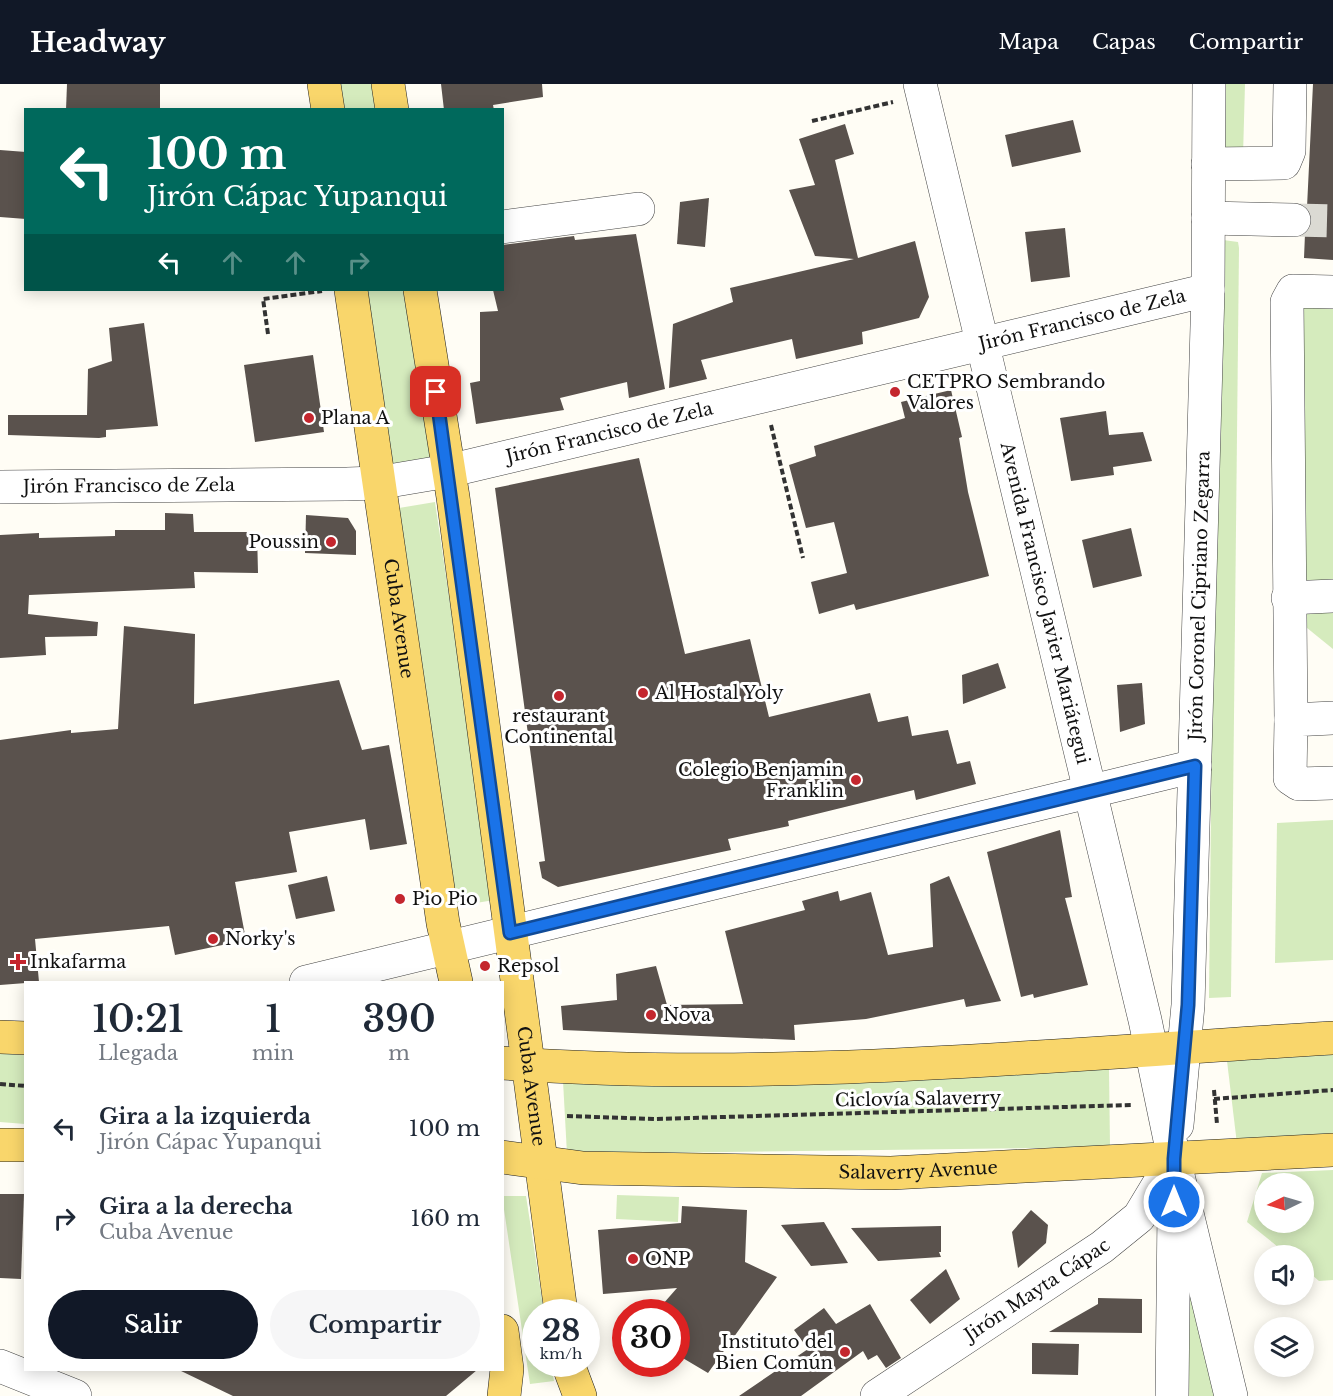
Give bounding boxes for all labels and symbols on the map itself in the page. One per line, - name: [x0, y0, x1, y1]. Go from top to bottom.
- street label: Jirón Francisco de Zela: [975, 285, 1188, 356]
- pin: [410, 366, 461, 417]
- place label: CETPRO Sembrando Valores: [906, 371, 1105, 414]
- marker: CETPRO Sembrando Valores: [888, 385, 902, 399]
- street label: Jirón Francisco de Zela: [502, 397, 715, 468]
- place label: Plana A: [321, 407, 391, 429]
- marker: Plana A: [302, 411, 316, 425]
- street label: Avenida Francisco Javier Mariátegui: [995, 439, 1094, 766]
- street label: Jirón Coronel Cipriano Zegarra: [1184, 450, 1215, 743]
- street label: Jirón Francisco de Zela: [21, 474, 235, 498]
- place label: Poussin: [248, 531, 319, 553]
- marker: Poussin: [324, 535, 338, 549]
- street label: Cuba Avenue: [379, 557, 418, 680]
- place label: Al Hostal Yoly: [654, 682, 784, 704]
- marker: Al Hostal Yoly: [636, 686, 650, 700]
- marker: restaurant Continental: [552, 689, 566, 703]
- place label: restaurant Continental: [504, 705, 614, 748]
- place label: Colegio Benjamin Franklin: [678, 759, 844, 802]
- marker: Colegio Benjamin Franklin: [849, 773, 863, 787]
- place label: Pio Pio: [412, 888, 478, 910]
- marker: Pio Pio: [393, 892, 407, 906]
- place label: Norky's: [225, 928, 295, 950]
- marker: Norky's: [206, 932, 220, 946]
- place label: Inkafarma: [30, 951, 126, 973]
- marker: Inkafarma: [11, 955, 25, 969]
- place label: Repsol: [497, 955, 560, 977]
- marker: Repsol: [478, 959, 492, 973]
- place label: Nova: [663, 1004, 711, 1026]
- marker: Nova: [644, 1008, 658, 1022]
- street label: Cuba Avenue: [512, 1025, 550, 1148]
- street label: Ciclovía Salaverry: [835, 1087, 1002, 1111]
- street label: Salaverry Avenue: [838, 1156, 998, 1184]
- position arrow: [1142, 1170, 1206, 1234]
- north arrow: [1254, 1173, 1314, 1233]
- street label: Jirón Mayta Cápac: [959, 1234, 1115, 1347]
- place label: ONP: [645, 1248, 690, 1270]
- marker: ONP: [626, 1252, 640, 1266]
- speed limit sign: 30: [612, 1299, 690, 1377]
- place label: Instituto del Bien Común: [715, 1331, 833, 1374]
- marker: Instituto del Bien Común: [838, 1345, 852, 1359]

